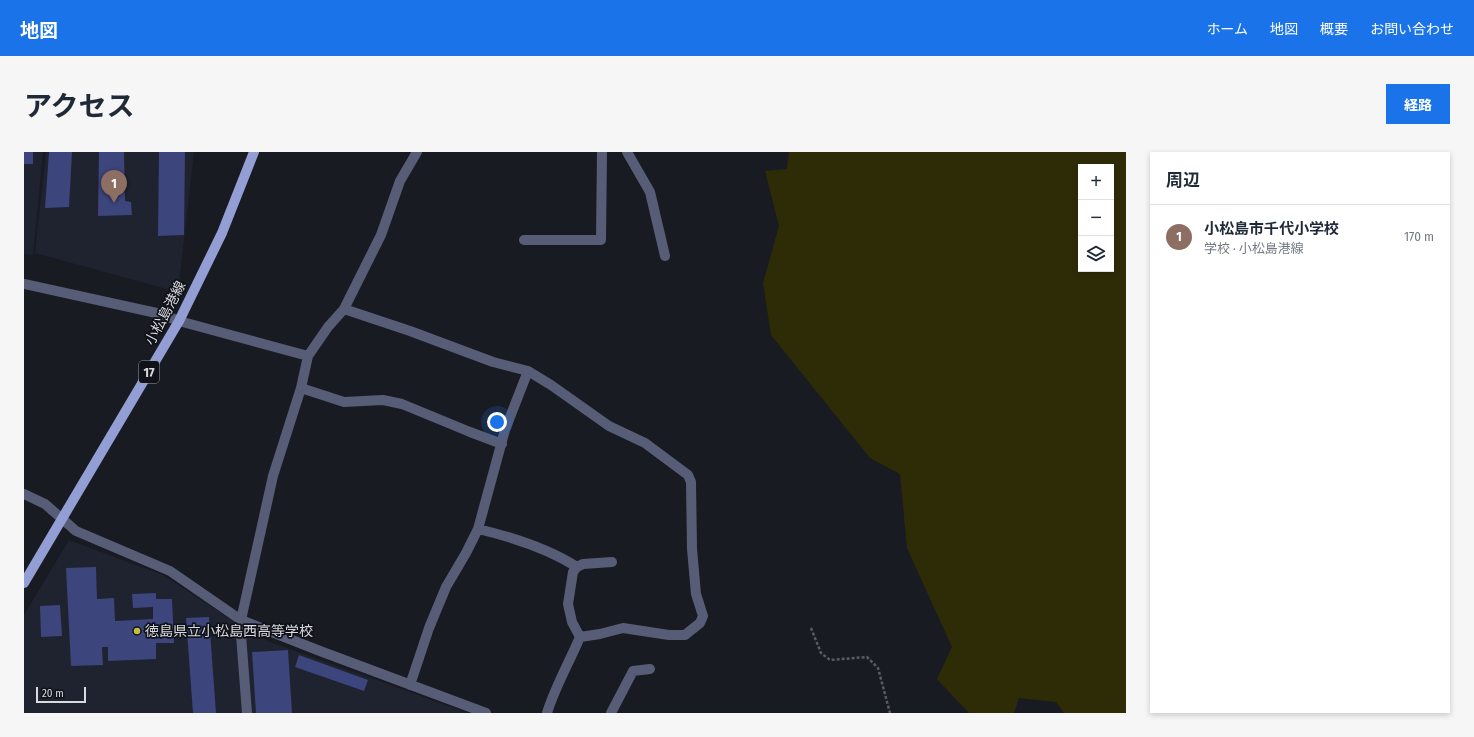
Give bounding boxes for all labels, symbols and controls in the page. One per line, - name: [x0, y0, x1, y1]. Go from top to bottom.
- text: 地図: [20, 19, 58, 42]
- text: ホーム: [1206, 21, 1248, 38]
- text: 地図: [1270, 21, 1298, 38]
- text: 概要: [1320, 21, 1348, 38]
- text: お問い合わせ: [1370, 21, 1454, 38]
- button: 経路: [1386, 84, 1450, 124]
- text: アクセス: [24, 90, 135, 123]
- map controls: [1078, 164, 1114, 272]
- button: +: [1078, 164, 1114, 200]
- pin: 1: [101, 170, 127, 203]
- text: 周辺: [1166, 170, 1200, 191]
- button: −: [1078, 200, 1114, 236]
- text: 小松島市千代小学校: [1204, 220, 1339, 238]
- text: 1: [1176, 229, 1182, 244]
- text: 170 m: [1404, 229, 1434, 244]
- button: layers: [1078, 236, 1114, 272]
- text: 学校 · 小松島港線: [1204, 241, 1304, 256]
- street label: 小松島港線: [142, 278, 189, 348]
- road number: 17: [139, 361, 159, 383]
- your location: [487, 412, 507, 432]
- place label: 徳島県立小松島西高等学校: [145, 623, 313, 640]
- marker: 徳島県立小松島西高等学校: [132, 626, 142, 636]
- scale bar: [36, 685, 86, 704]
- text: 20 m: [42, 687, 64, 700]

